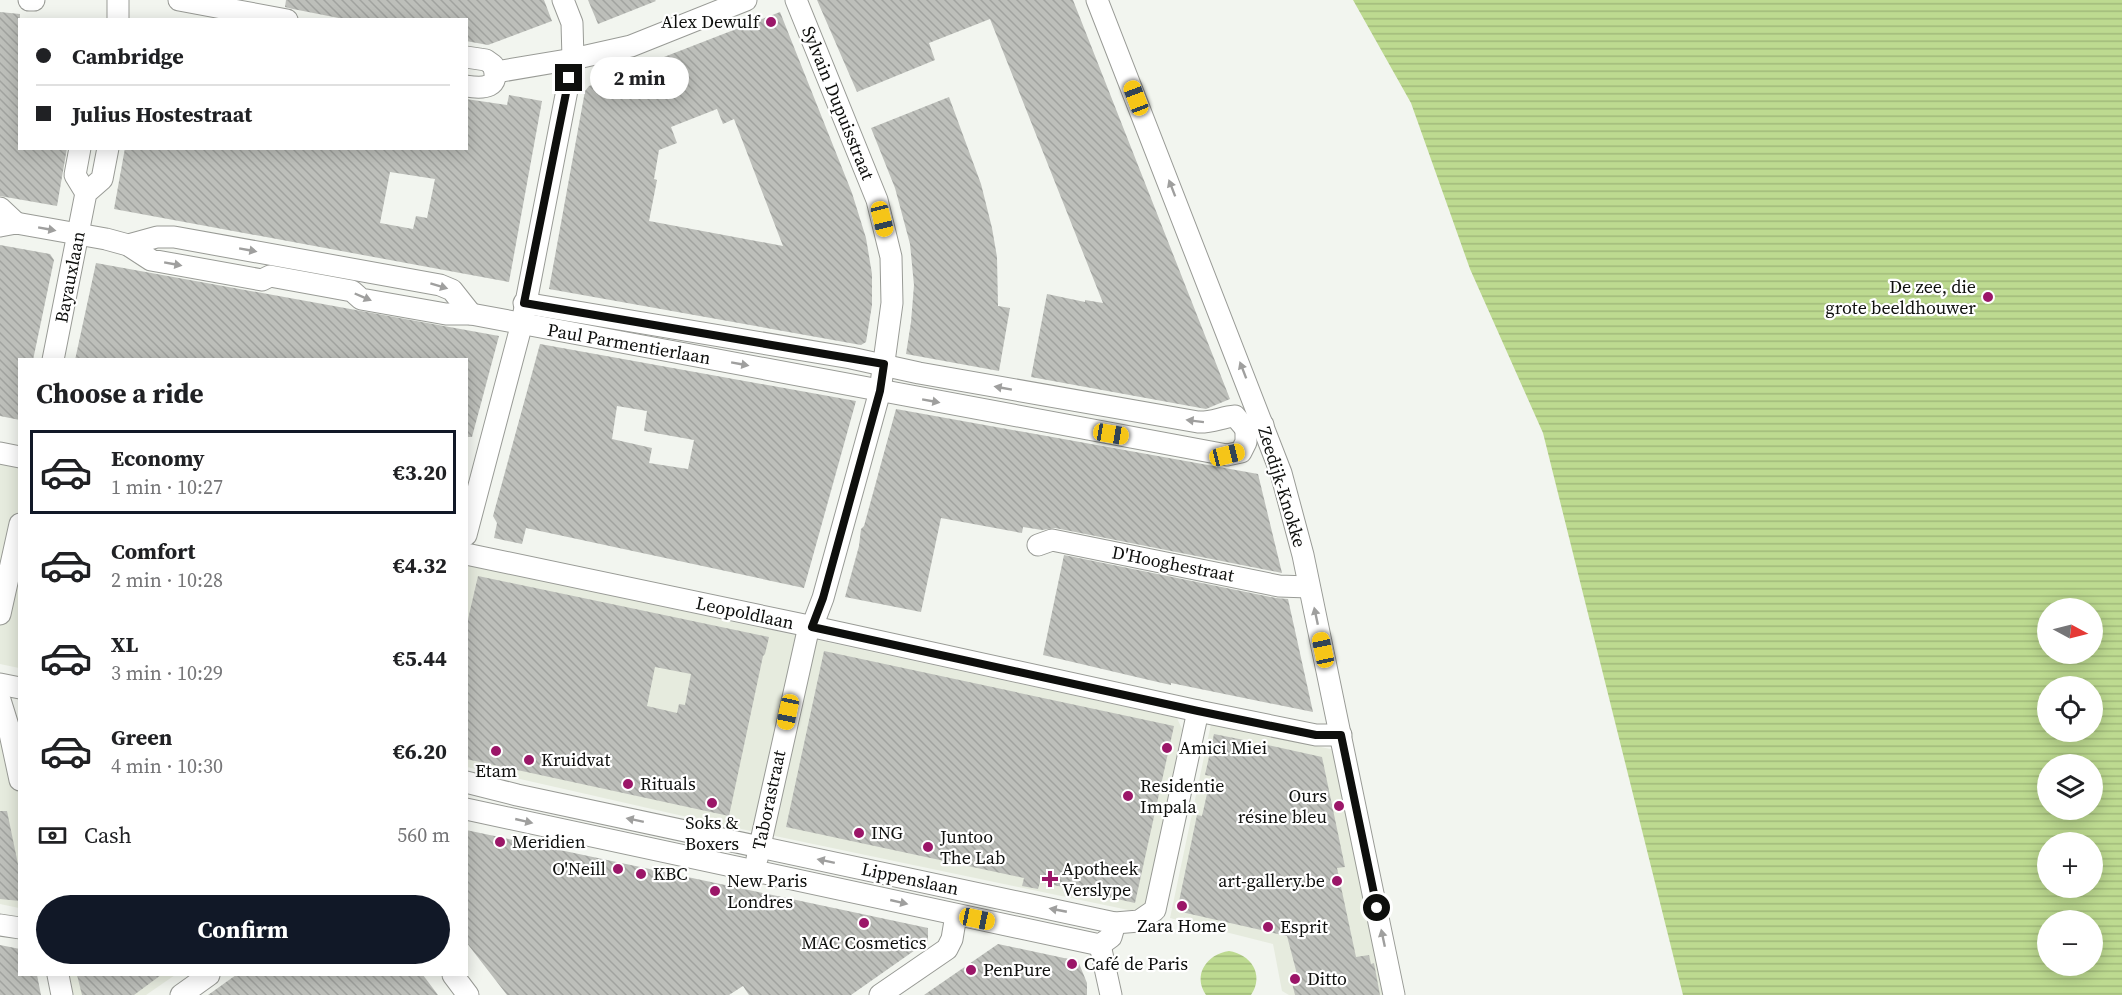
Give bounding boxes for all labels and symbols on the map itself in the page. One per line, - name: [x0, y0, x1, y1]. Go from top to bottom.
- place label: Alex Dewulf: [661, 9, 761, 34]
- marker: Alex Dewulf: [764, 15, 778, 29]
- street label: Sylvain Dupuisstraat: [796, 22, 881, 184]
- callout: 2 min: [590, 57, 689, 99]
- route end: [555, 64, 582, 91]
- car: [1121, 78, 1151, 118]
- one-way arrow: [1166, 179, 1176, 197]
- car: [869, 199, 895, 239]
- one-way arrow: [38, 225, 57, 234]
- street label: Bayauxlaan: [48, 229, 91, 325]
- one-way arrow: [238, 246, 257, 255]
- one-way arrow: [164, 260, 183, 269]
- place label: De zee, die grote beeldhouwer: [1825, 274, 1976, 320]
- one-way arrow: [430, 282, 448, 291]
- marker: De zee, die grote beeldhouwer: [1981, 290, 1995, 304]
- one-way arrow: [354, 291, 372, 301]
- street label: Paul Parmentierlaan: [545, 317, 713, 370]
- one-way arrow: [731, 360, 750, 369]
- one-way arrow: [1237, 361, 1247, 379]
- one-way arrow: [993, 383, 1012, 392]
- one-way arrow: [922, 397, 941, 406]
- one-way arrow: [1185, 417, 1204, 426]
- car: [1092, 422, 1130, 446]
- street label: Zeedijk-Knokke: [1252, 423, 1313, 550]
- car: [1207, 442, 1247, 468]
- street label: D'Hooghestraat: [1110, 539, 1237, 588]
- street label: Leopoldlaan: [694, 590, 797, 635]
- north arrow: [2037, 598, 2103, 664]
- one-way arrow: [1310, 607, 1320, 625]
- car: [1310, 631, 1336, 669]
- car: [775, 693, 801, 731]
- place label: Amici Miei: [1179, 735, 1267, 760]
- marker: Amici Miei: [1160, 741, 1174, 755]
- marker: Etam: [489, 744, 503, 758]
- place label: Kruidvat: [541, 747, 610, 772]
- street label: Taborastraat: [746, 748, 791, 852]
- marker: Kruidvat: [522, 753, 536, 767]
- place label: Etam: [475, 758, 517, 783]
- place label: Rituals: [640, 771, 696, 796]
- place label: Residentie Impala: [1140, 773, 1225, 819]
- marker: Rituals: [621, 777, 635, 791]
- place label: Ours résine bleu: [1238, 783, 1327, 829]
- marker: Residentie Impala: [1121, 789, 1135, 803]
- marker: Soks & Boxers: [705, 796, 719, 810]
- marker: Ours résine bleu: [1332, 799, 1346, 813]
- place label: Soks & Boxers: [685, 810, 739, 856]
- one-way arrow: [626, 815, 645, 824]
- one-way arrow: [514, 816, 533, 826]
- place label: ING: [871, 820, 903, 845]
- place label: Juntoo The Lab: [939, 824, 1005, 870]
- marker: ING: [852, 826, 866, 840]
- place label: Meridien: [512, 829, 586, 854]
- marker: Meridien: [493, 835, 507, 849]
- marker: Juntoo The Lab: [921, 840, 935, 854]
- place label: O'Neill: [552, 856, 606, 881]
- one-way arrow: [816, 856, 835, 865]
- street label: Lippenslaan: [859, 856, 961, 901]
- place label: Apotheek Verslype: [1062, 856, 1138, 902]
- place label: KBC: [653, 861, 688, 886]
- marker: O'Neill: [611, 862, 625, 876]
- marker: KBC: [634, 867, 648, 881]
- place label: New Paris Londres: [727, 868, 808, 914]
- place label: art-gallery.be: [1218, 868, 1325, 893]
- marker: Apotheek Verslype: [1043, 872, 1057, 886]
- marker: art-gallery.be: [1330, 874, 1344, 888]
- marker: New Paris Londres: [708, 884, 722, 898]
- route start: [1363, 894, 1390, 921]
- one-way arrow: [890, 898, 909, 907]
- marker: Zara Home: [1175, 899, 1189, 913]
- one-way arrow: [1048, 905, 1067, 914]
- car: [958, 906, 996, 932]
- place label: Zara Home: [1138, 913, 1226, 938]
- place label: Esprit: [1280, 914, 1328, 939]
- marker: MAC Cosmetics: [857, 916, 871, 930]
- marker: Esprit: [1261, 920, 1275, 934]
- one-way arrow: [1377, 928, 1387, 947]
- place label: MAC Cosmetics: [801, 930, 927, 955]
- place label: Café de Paris: [1084, 951, 1188, 976]
- place label: PenPure: [983, 957, 1051, 982]
- marker: Café de Paris: [1065, 957, 1079, 971]
- marker: PenPure: [964, 963, 978, 977]
- place label: Ditto: [1307, 966, 1347, 991]
- marker: Ditto: [1288, 972, 1302, 986]

